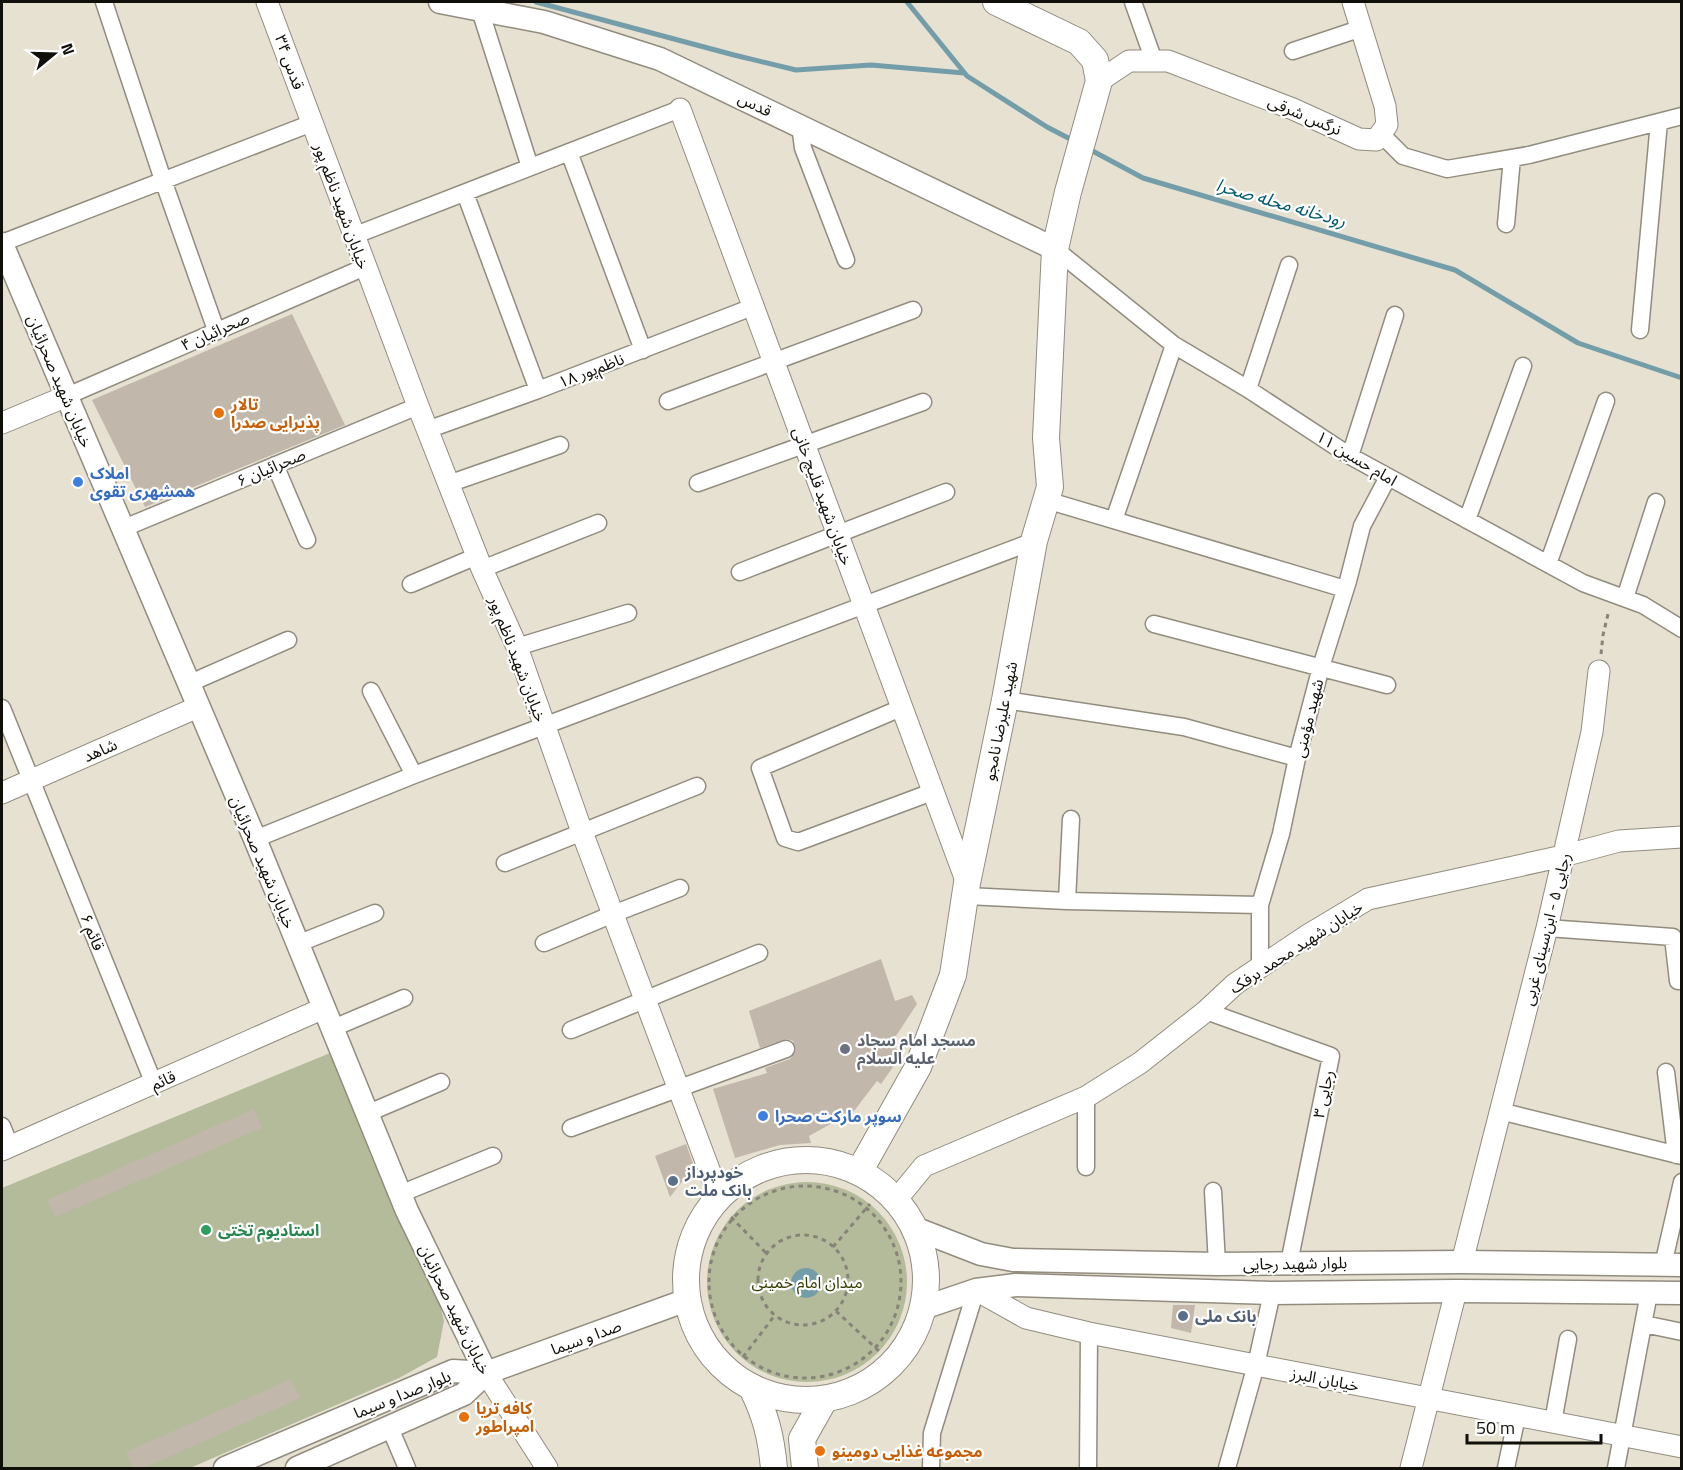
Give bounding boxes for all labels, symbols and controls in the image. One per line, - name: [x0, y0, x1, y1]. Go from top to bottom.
- north arrow: [24, 24, 84, 84]
- street label: قدس ۳۴: [269, 31, 311, 93]
- text: N: [55, 40, 81, 58]
- street label: قدس: [734, 86, 776, 122]
- street label: نرگس شرقی: [1265, 89, 1345, 141]
- street label: خیابان شهید ناظم پور: [307, 139, 376, 273]
- water label: رودخانه محله صحرا: [1213, 171, 1350, 234]
- street label: صحرائیان ۴: [177, 305, 253, 357]
- street label: خیابان شهید صحرائیان: [21, 311, 99, 451]
- street label: ناظم‌پور ۱۸: [555, 346, 628, 394]
- place label: تالار پذیرایی صدرا: [230, 392, 320, 434]
- marker: تالار پذیرایی صدرا: [212, 406, 226, 420]
- street label: خیابان شهید قلیچ خانی: [786, 424, 859, 569]
- street label: امام حسین ۱۱: [1311, 424, 1402, 492]
- street label: صحرائیان ۶: [233, 442, 309, 492]
- place label: املاک همشهری تقوی: [90, 461, 195, 503]
- marker: املاک همشهری تقوی: [71, 475, 85, 489]
- street label: خیابان شهید ناظم پور: [482, 592, 553, 726]
- street label: شهید علیرضا نامجو: [977, 659, 1023, 783]
- street label: شهید مؤمنی: [1287, 676, 1329, 760]
- street label: شاهد: [79, 732, 121, 768]
- street label: خیابان شهید صحرائیان: [224, 792, 302, 932]
- street label: رجایی ۵ - ابن‌سینای غربی: [1515, 850, 1577, 1008]
- street label: خیابان شهید محمد برفک: [1224, 895, 1368, 999]
- street label: قائم ۶: [74, 910, 111, 954]
- place label: مسجد امام سجاد علیه السلام: [857, 1028, 976, 1070]
- marker: مسجد امام سجاد علیه السلام: [838, 1042, 852, 1056]
- street label: قائم: [147, 1064, 180, 1097]
- street label: رجایی ۳: [1306, 1068, 1340, 1120]
- place label: سوپر مارکت صحرا: [775, 1104, 902, 1128]
- marker: سوپر مارکت صحرا: [756, 1109, 770, 1123]
- place label: خودپرداز بانک ملت: [684, 1160, 752, 1202]
- marker: خودپرداز بانک ملت: [666, 1174, 680, 1188]
- place label: استادیوم تختی: [218, 1218, 319, 1242]
- marker: استادیوم تختی: [199, 1223, 213, 1237]
- street label: خیابان شهید صحرائیان: [413, 1240, 497, 1378]
- street label: بلوار شهید رجایی: [1243, 1250, 1347, 1276]
- park label: میدان امام خمینی: [751, 1270, 863, 1295]
- place label: بانک ملی: [1195, 1304, 1257, 1328]
- marker: بانک ملی: [1176, 1309, 1190, 1323]
- street label: صدا و سیما: [547, 1313, 625, 1361]
- street label: خیابان البرز: [1288, 1360, 1361, 1397]
- street label: بلوار صدا و سیما: [350, 1364, 454, 1424]
- place label: کافه تریا امپراطور: [475, 1396, 534, 1438]
- scale bar: [1467, 1407, 1600, 1445]
- marker: کافه تریا امپراطور: [457, 1410, 471, 1424]
- text: 50 m: [1476, 1414, 1515, 1441]
- place label: مجموعه غذایى دومینو: [832, 1439, 983, 1463]
- marker: مجموعه غذایى دومینو: [813, 1444, 827, 1458]

